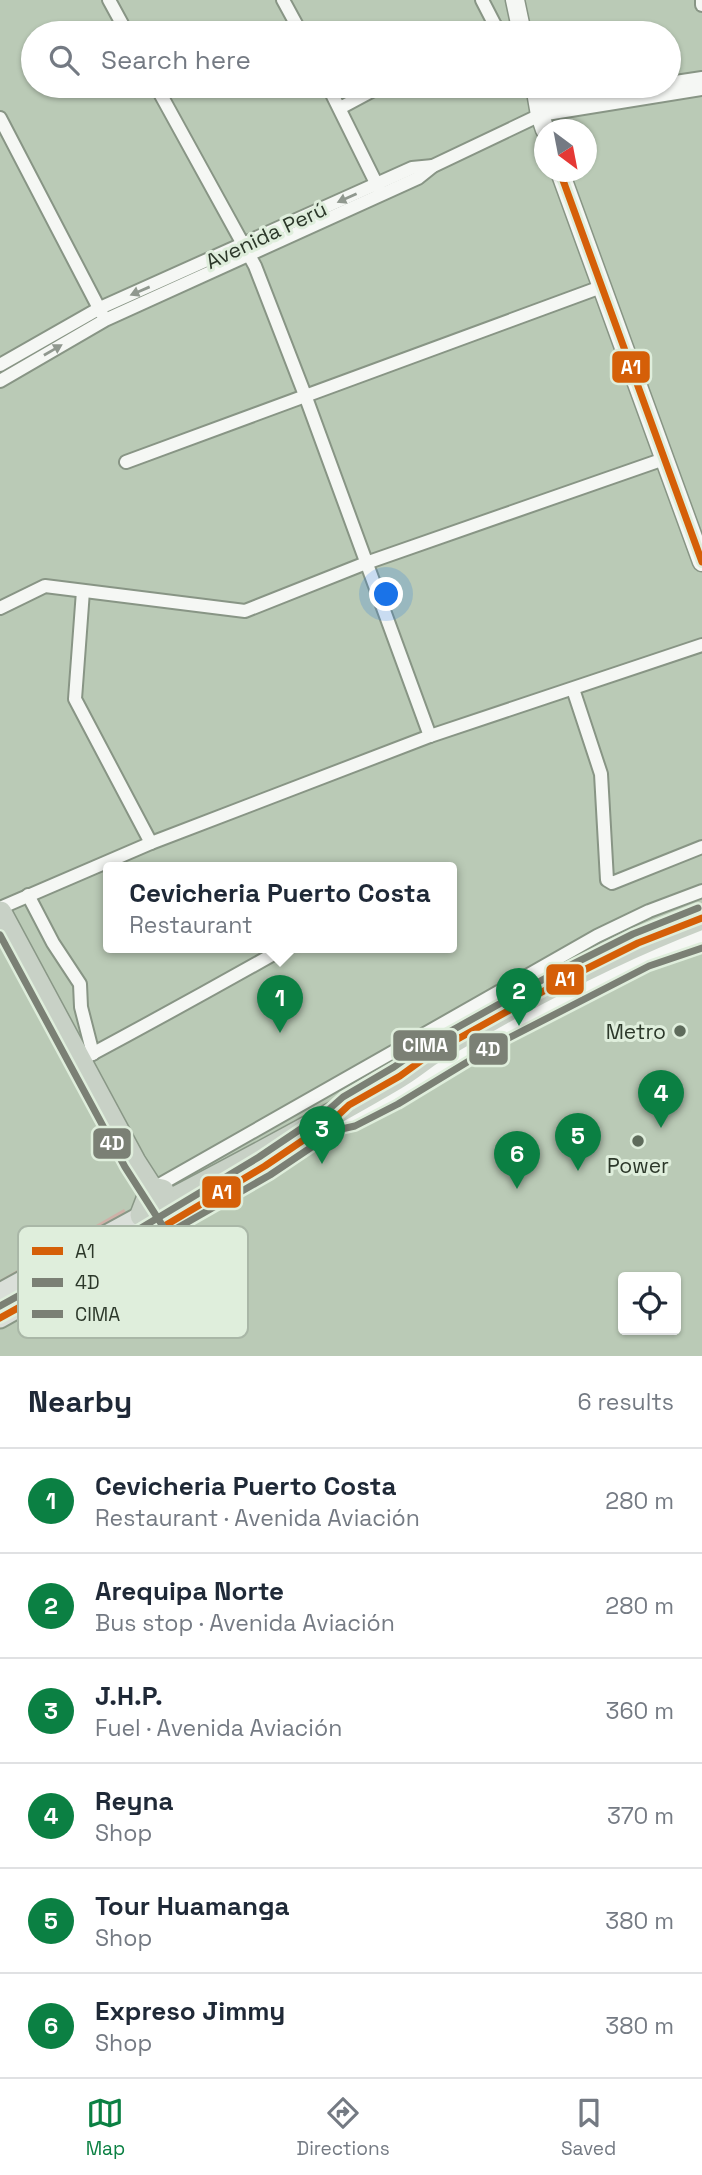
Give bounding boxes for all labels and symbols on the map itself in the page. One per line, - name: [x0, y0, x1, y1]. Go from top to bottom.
- north arrow: [534, 119, 597, 182]
- one-way arrow: [337, 192, 357, 204]
- street label: Avenida Perú: [201, 195, 331, 275]
- one-way arrow: [129, 286, 150, 297]
- one-way arrow: [43, 344, 62, 356]
- line badge: A1: [611, 350, 651, 384]
- text: A1: [621, 355, 641, 380]
- your location: [369, 577, 403, 611]
- line badge: A1: [545, 963, 585, 996]
- text: A1: [555, 967, 575, 992]
- pin: 2: [496, 968, 542, 1026]
- pin: 1: [257, 975, 303, 1033]
- place label: Metro: [606, 1018, 666, 1045]
- marker: Metro: [672, 1023, 688, 1039]
- line badge: CIMA: [392, 1029, 458, 1062]
- line badge: 4D: [468, 1032, 509, 1066]
- text: CIMA: [402, 1033, 448, 1058]
- text: 4D: [476, 1037, 500, 1062]
- pin: 4: [638, 1070, 684, 1128]
- pin: 3: [299, 1106, 345, 1164]
- pin: 5: [555, 1113, 601, 1171]
- line badge: 4D: [92, 1127, 132, 1160]
- text: 4D: [100, 1131, 124, 1156]
- pin: 6: [494, 1131, 540, 1189]
- marker: Power: [630, 1133, 646, 1149]
- place label: Power: [607, 1152, 669, 1179]
- line badge: A1: [201, 1175, 242, 1209]
- text: A1: [212, 1180, 232, 1205]
- legend: [18, 1226, 248, 1338]
- text: A1: [75, 1239, 95, 1264]
- text: 4D: [75, 1270, 99, 1295]
- text: CIMA: [75, 1302, 120, 1327]

